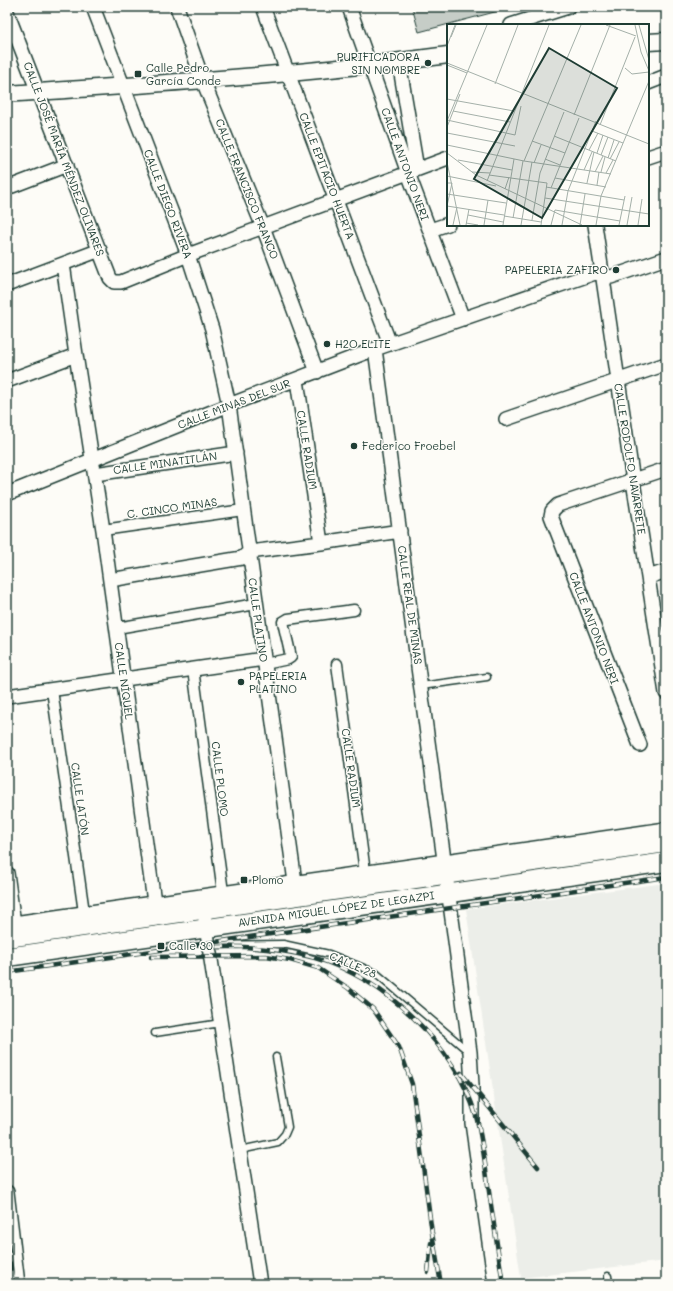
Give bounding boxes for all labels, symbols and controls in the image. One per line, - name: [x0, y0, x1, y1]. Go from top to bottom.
- inset map: [447, 24, 649, 226]
- place label: PURIFICADORA SIN NOMBRE: [337, 49, 420, 77]
- marker: PURIFICADORA SIN NOMBRE: [423, 58, 433, 68]
- street label: CALLE JOSÉ MARÍA MÉNDEZ OLIVARES: [20, 60, 109, 258]
- place label: Calle Pedro García Conde: [146, 60, 221, 88]
- marker: Calle Pedro García Conde: [133, 69, 143, 79]
- street label: CALLE ANTONIO NERI: [378, 105, 433, 222]
- street label: CALLE EPITACIO HUERTA: [296, 110, 359, 242]
- street label: CALLE FRANCISCO FRANCO: [212, 116, 283, 262]
- street label: CALLE DIEGO RIVERA: [141, 147, 196, 261]
- place label: PAPELERIA ZAFIRO: [505, 262, 608, 277]
- marker: PAPELERIA ZAFIRO: [611, 265, 621, 275]
- place label: H2O ELITE: [335, 336, 391, 351]
- marker: H2O ELITE: [322, 339, 332, 349]
- street label: CALLE MINAS DEL SUR: [175, 375, 292, 432]
- street label: CALLE RODOLFO NAVARRETE: [611, 382, 650, 536]
- street label: CALLE RADIUM: [294, 409, 321, 491]
- place label: Federico Froebel: [362, 438, 456, 453]
- marker: Federico Froebel: [349, 441, 359, 451]
- street label: CALLE MINATITLÁN: [112, 448, 218, 477]
- street label: C. CINCO MINAS: [126, 494, 218, 521]
- street label: CALLE REAL DE MINAS: [395, 544, 426, 665]
- street label: CALLE ANTONIO NERI: [566, 570, 623, 686]
- street label: CALLE PLATINO: [245, 577, 272, 663]
- street label: CALLE NÍQUEL: [112, 641, 137, 721]
- place label: PAPELERIA PLATINO: [249, 668, 307, 696]
- marker: PAPELERIA PLATINO: [236, 677, 246, 687]
- street label: CALLE RADIUM: [339, 727, 364, 809]
- street label: CALLE PLOMO: [208, 741, 233, 818]
- street label: CALLE LATÓN: [68, 762, 93, 836]
- place label: Plomo: [252, 872, 284, 887]
- marker: Plomo: [239, 875, 249, 885]
- street label: AVENIDA MIGUEL LÓPEZ DE LEGAZPI: [237, 887, 435, 930]
- place label: Calle 30: [169, 938, 213, 953]
- marker: Calle 30: [156, 941, 166, 951]
- street label: CALLE 28: [327, 948, 379, 981]

